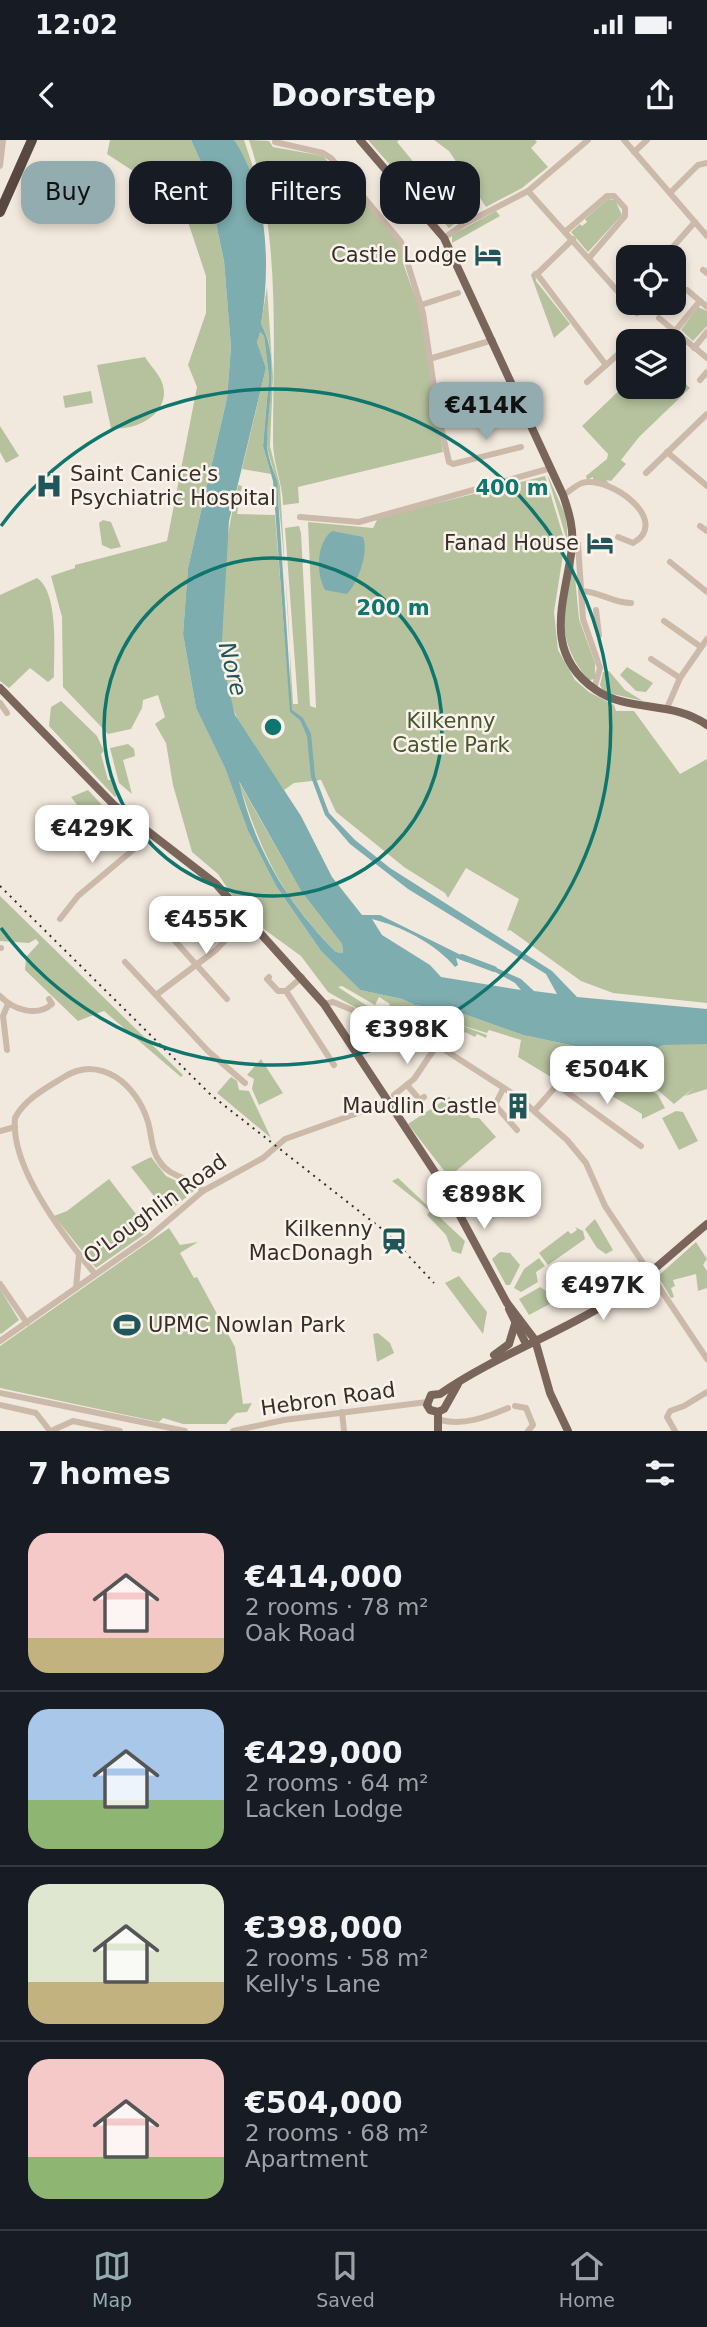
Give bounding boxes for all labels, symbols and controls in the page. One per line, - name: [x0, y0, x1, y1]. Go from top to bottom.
- text: 12:02: [35, 10, 118, 40]
- icon: back: [28, 76, 66, 114]
- text: Doorstep: [271, 76, 436, 114]
- icon: share: [641, 76, 679, 114]
- chip: Buy: [21, 161, 115, 224]
- chip: Rent: [129, 161, 232, 224]
- chip: Filters: [246, 161, 366, 224]
- chip: New: [380, 161, 480, 224]
- hotel icon: Castle Lodge: [473, 240, 503, 270]
- place label: Castle Lodge: [331, 243, 467, 267]
- map controls: [616, 245, 686, 399]
- button: locate: [616, 245, 686, 315]
- button: layers: [616, 329, 686, 399]
- pin: €414K: [437, 383, 535, 442]
- text: €414K: [445, 392, 527, 418]
- place label: Saint Canice's Psychiatric Hospital: [70, 462, 276, 510]
- hospital icon: Saint Canice's Psychiatric Hospital: [34, 471, 64, 501]
- text: 400 m: [475, 476, 549, 500]
- hotel icon: Fanad House: [585, 528, 615, 558]
- place label: Fanad House: [444, 531, 579, 555]
- text: 200 m: [356, 596, 430, 620]
- water label: Nore: [214, 639, 252, 699]
- park label: Kilkenny Castle Park: [392, 709, 511, 757]
- centre of rings: [261, 715, 285, 739]
- pin: €429K: [43, 806, 141, 865]
- text: €429K: [51, 815, 133, 841]
- pin: €455K: [157, 896, 255, 956]
- text: €455K: [165, 906, 247, 932]
- pin: €398K: [358, 1006, 456, 1066]
- text: €398K: [366, 1016, 448, 1042]
- pin: €504K: [558, 1046, 656, 1106]
- text: €504K: [566, 1056, 648, 1082]
- building icon: Maudlin Castle: [503, 1091, 533, 1121]
- place label: Maudlin Castle: [342, 1094, 497, 1118]
- street label: O'Loughlin Road: [79, 1149, 231, 1269]
- pin: €898K: [435, 1172, 533, 1231]
- text: €898K: [443, 1181, 525, 1207]
- place label: Kilkenny MacDonagh: [249, 1217, 373, 1265]
- station icon: Kilkenny MacDonagh: [379, 1226, 409, 1256]
- pin: €497K: [554, 1262, 652, 1322]
- text: €497K: [562, 1272, 644, 1298]
- sports icon: UPMC Nowlan Park: [112, 1310, 142, 1340]
- place label: UPMC Nowlan Park: [148, 1313, 346, 1337]
- street label: Hebron Road: [259, 1378, 397, 1420]
- icon: filters: [641, 1454, 679, 1492]
- text: 7 homes: [28, 1456, 171, 1491]
- text: €414,000: [245, 1559, 403, 1594]
- icon: home: [84, 1561, 168, 1645]
- text: 2 rooms · 78 m²: [245, 1594, 429, 1620]
- text: Oak Road: [245, 1620, 356, 1646]
- text: €429,000: [245, 1735, 403, 1770]
- icon: home: [84, 1737, 168, 1821]
- text: 2 rooms · 64 m²: [245, 1770, 429, 1796]
- text: Lacken Lodge: [245, 1796, 403, 1822]
- text: €398,000: [245, 1910, 403, 1945]
- icon: home: [84, 1912, 168, 1996]
- text: 2 rooms · 58 m²: [245, 1945, 429, 1971]
- text: Kelly's Lane: [245, 1971, 381, 1997]
- text: €504,000: [245, 2085, 403, 2120]
- icon: home: [84, 2087, 168, 2171]
- text: 2 rooms · 68 m²: [245, 2120, 429, 2146]
- text: Apartment: [245, 2146, 368, 2172]
- tab: Map: [92, 2247, 132, 2311]
- tab: Saved: [316, 2247, 375, 2311]
- tab: Home: [559, 2247, 615, 2311]

